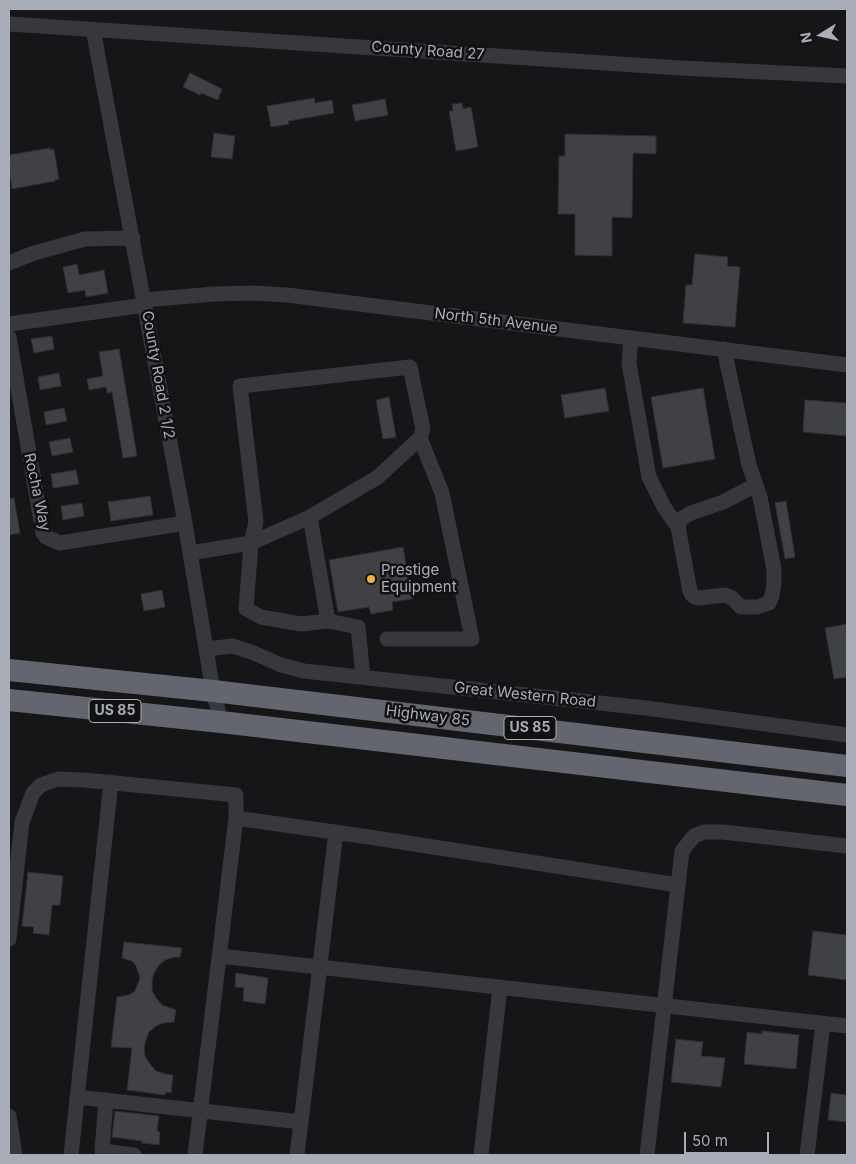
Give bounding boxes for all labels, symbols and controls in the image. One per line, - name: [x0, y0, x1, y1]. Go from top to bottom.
- north arrow: [796, 10, 846, 60]
- text: N: [796, 31, 815, 44]
- street label: County Road 27: [371, 38, 485, 64]
- street label: North 5th Avenue: [433, 305, 559, 337]
- street label: County Road 2 1/2: [138, 309, 178, 441]
- street label: Rocha Way: [20, 451, 54, 533]
- place label: Prestige Equipment: [381, 561, 457, 596]
- marker: Prestige Equipment: [365, 573, 377, 585]
- street label: Great Western Road: [453, 679, 597, 711]
- road number: US 85: [89, 699, 141, 722]
- street label: Highway 85: [385, 702, 471, 730]
- road number: US 85: [504, 716, 556, 740]
- scale bar: [686, 1122, 771, 1154]
- text: 50 m: [692, 1131, 728, 1150]

